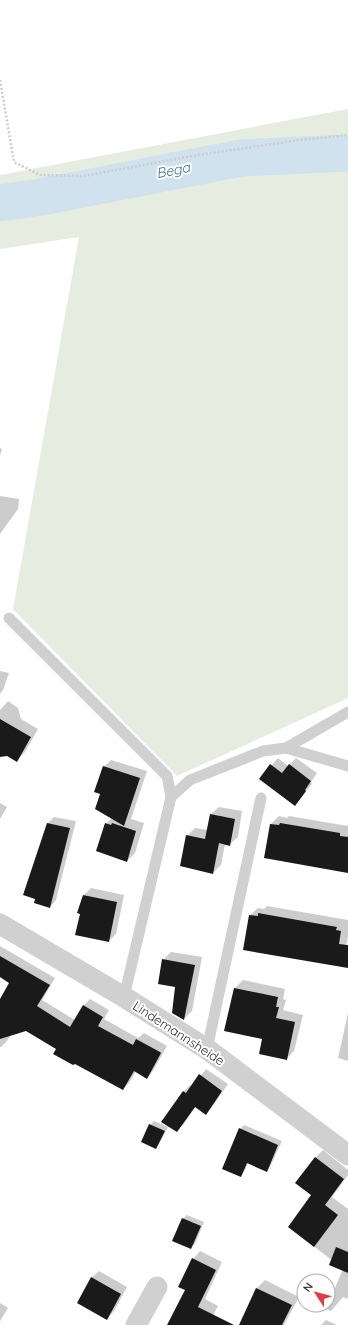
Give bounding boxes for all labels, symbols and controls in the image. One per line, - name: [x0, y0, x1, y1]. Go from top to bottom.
- water label: Bega: [155, 158, 193, 182]
- street label: Lindemannsheide: [130, 997, 228, 1069]
- north arrow: [296, 1273, 336, 1313]
- text: N: [300, 1280, 316, 1295]

